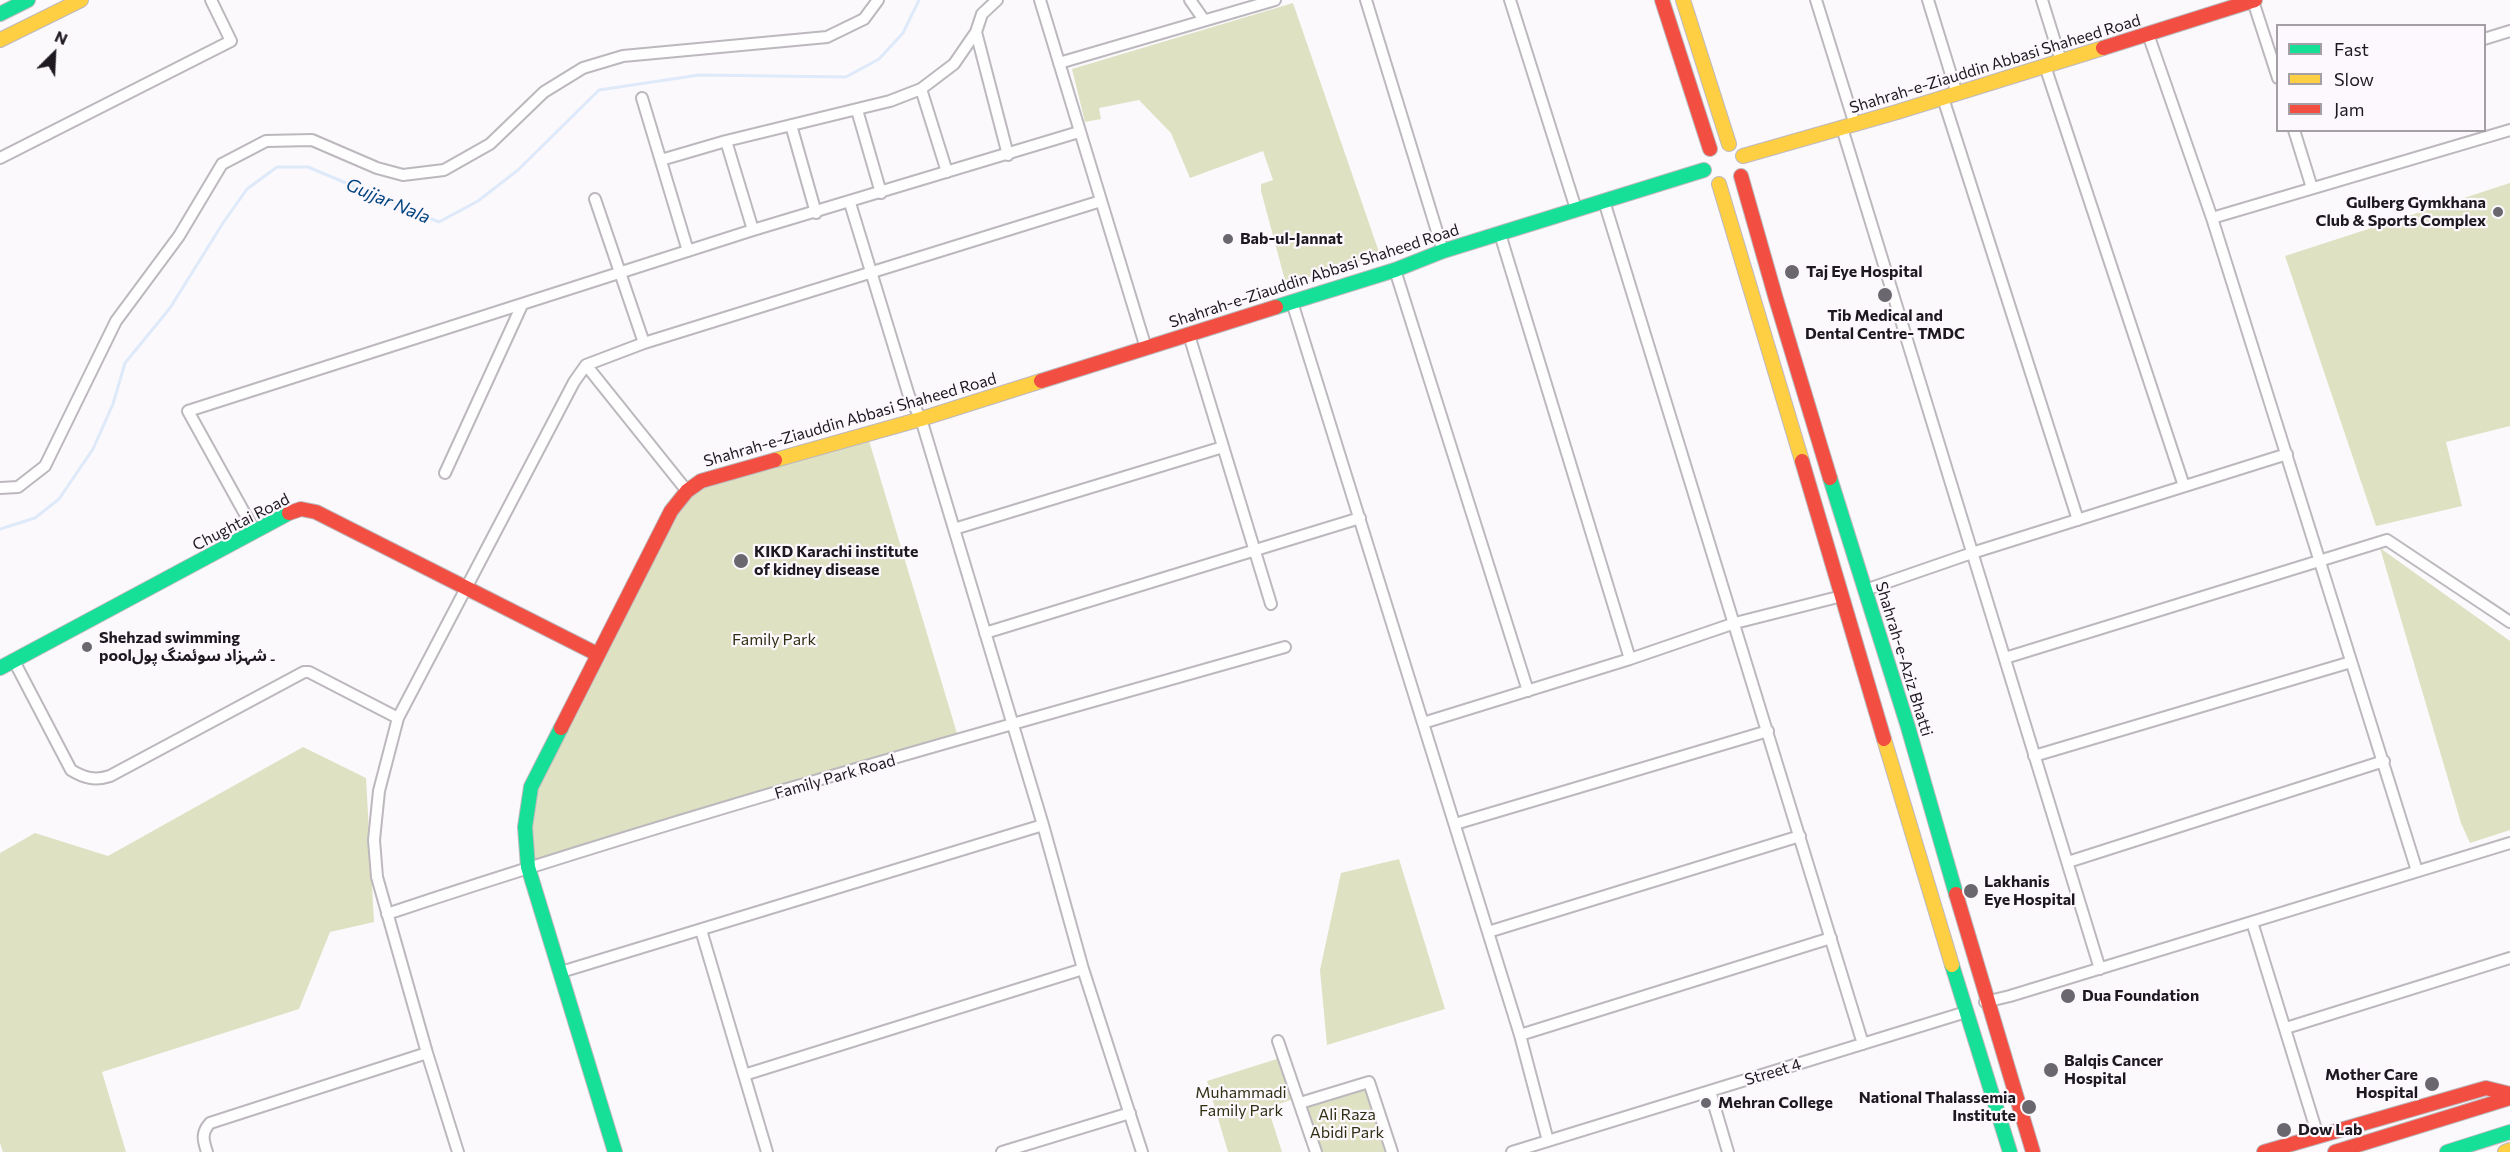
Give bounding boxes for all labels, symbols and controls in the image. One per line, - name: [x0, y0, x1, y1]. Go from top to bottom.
- street label: Shahrah-e-Ziauddin Abbasi Shaheed Road: [1847, 10, 2143, 118]
- north arrow: [24, 24, 84, 84]
- legend: [2276, 24, 2486, 132]
- text: N: [52, 26, 71, 48]
- text: Fast: [2334, 38, 2369, 60]
- text: Slow: [2334, 68, 2374, 90]
- text: Jam: [2334, 98, 2364, 120]
- water label: Gujjar Nala: [343, 174, 433, 228]
- place label: Gulberg Gymkhana Club & Sports Complex: [2315, 193, 2486, 231]
- marker: Gulberg Gymkhana Club & Sports Complex: [2491, 205, 2505, 219]
- street label: Shahrah-e-Ziauddin Abbasi Shaheed Road: [1167, 220, 1461, 332]
- place label: Bab-ul-Jannat: [1240, 229, 1343, 249]
- marker: Bab-ul-Jannat: [1221, 232, 1235, 246]
- place label: Taj Eye Hospital: [1806, 262, 1923, 282]
- marker: Taj Eye Hospital: [1783, 263, 1801, 281]
- marker: Tib Medical and Dental Centre- TMDC: [1876, 286, 1894, 304]
- place label: Tib Medical and Dental Centre- TMDC: [1805, 306, 1965, 344]
- street label: Shahrah-e-Ziauddin Abbasi Shaheed Road: [701, 369, 999, 471]
- street label: Chughtai Road: [189, 489, 293, 555]
- place label: KIKD Karachi institute of kidney disease: [754, 542, 918, 580]
- marker: KIKD Karachi institute of kidney disease: [732, 552, 750, 570]
- street label: Shahrah-e-Aziz Bhatti: [1871, 579, 1937, 739]
- place label: Shehzad swimming pool۔ شہزاد سوئمنگ پول: [99, 628, 275, 666]
- park label: Family Park: [732, 630, 816, 650]
- marker: Shehzad swimming pool۔ شہزاد سوئمنگ پول: [80, 640, 94, 654]
- street label: Family Park Road: [772, 751, 898, 803]
- place label: Lakhanis Eye Hospital: [1984, 872, 2075, 910]
- marker: Lakhanis Eye Hospital: [1962, 882, 1980, 900]
- place label: Dua Foundation: [2082, 986, 2199, 1006]
- marker: Dua Foundation: [2059, 987, 2077, 1005]
- place label: Balqis Cancer Hospital: [2064, 1051, 2163, 1089]
- street label: Street 4: [1743, 1054, 1803, 1090]
- marker: Balqis Cancer Hospital: [2042, 1061, 2060, 1079]
- place label: Mother Care Hospital: [2325, 1065, 2418, 1103]
- marker: Mother Care Hospital: [2423, 1075, 2441, 1093]
- park label: Muhammadi Family Park: [1195, 1083, 1287, 1121]
- place label: National Thalassemia Institute: [1859, 1088, 2016, 1126]
- place label: Mehran College: [1718, 1093, 1833, 1113]
- marker: Mehran College: [1699, 1096, 1713, 1110]
- marker: National Thalassemia Institute: [2020, 1098, 2038, 1116]
- park label: Ali Raza Abidi Park: [1310, 1105, 1384, 1143]
- place label: Dow Lab: [2298, 1120, 2362, 1140]
- marker: Dow Lab: [2275, 1121, 2293, 1139]

